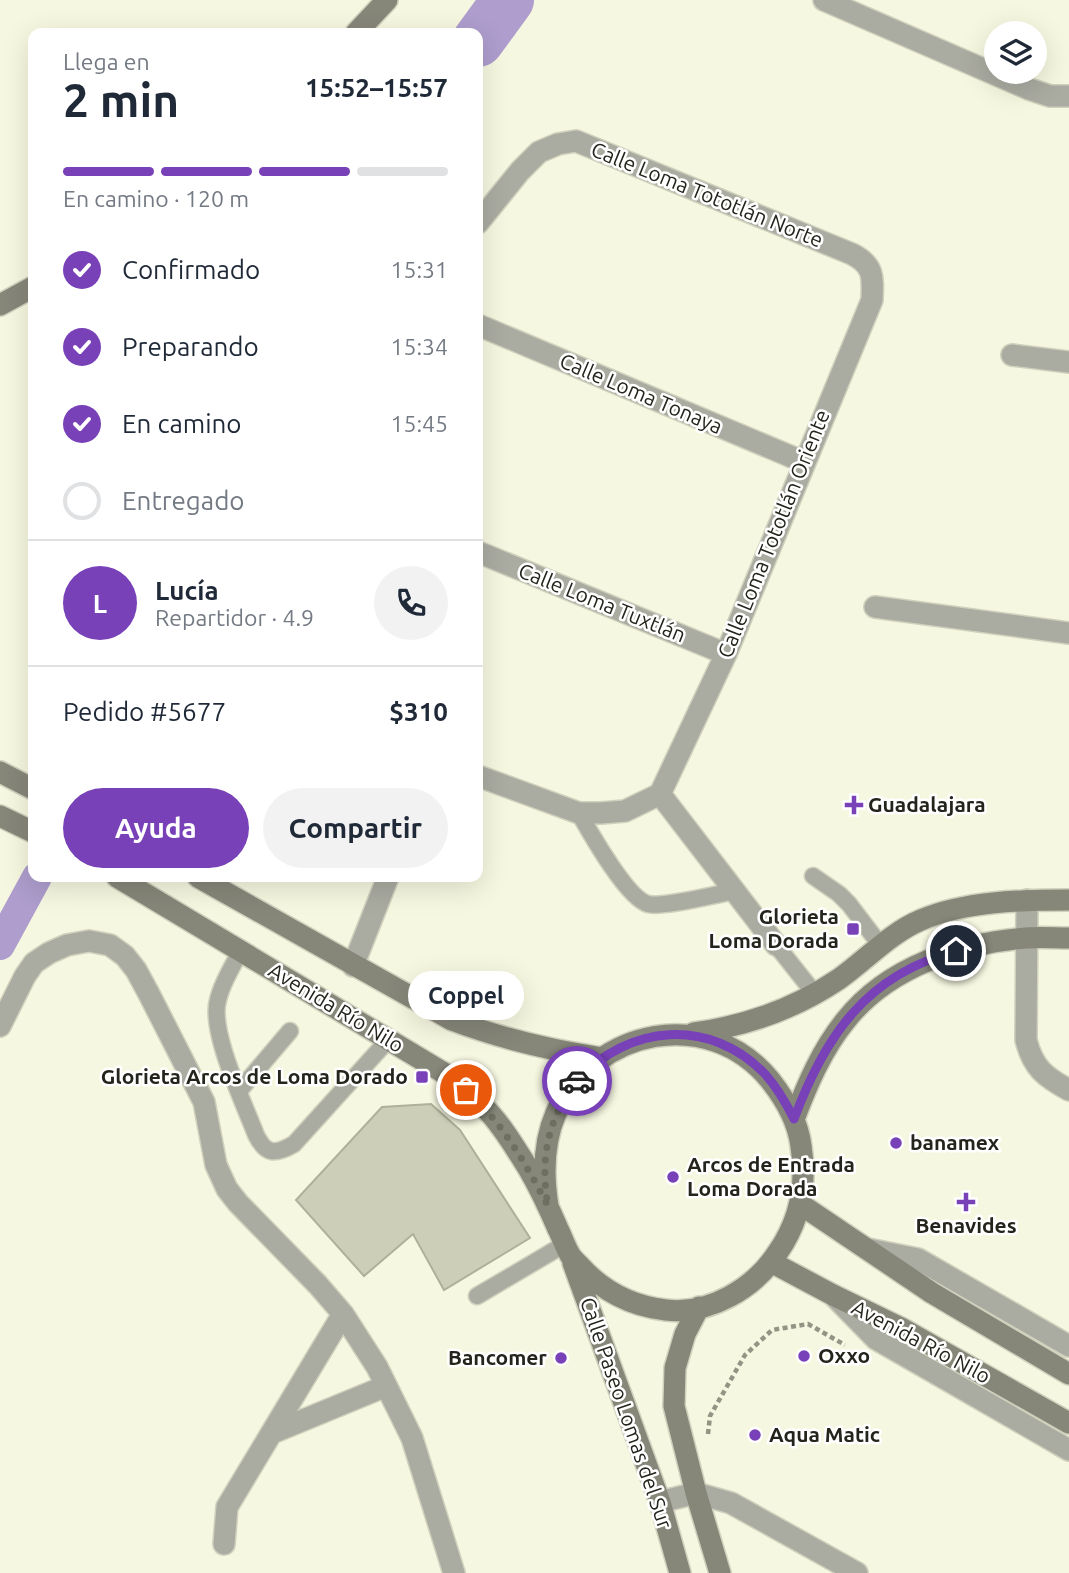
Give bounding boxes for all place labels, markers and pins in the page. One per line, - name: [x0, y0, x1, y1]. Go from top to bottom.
- place label: Guadalajara: [868, 792, 986, 816]
- marker: Guadalajara: [846, 797, 862, 813]
- place label: Glorieta Loma Dorada: [709, 904, 839, 952]
- marker: Glorieta Loma Dorada: [845, 921, 861, 937]
- pin: [926, 921, 986, 981]
- callout: Coppel: [408, 971, 524, 1020]
- pin: [436, 1060, 496, 1120]
- place label: Glorieta Arcos de Loma Dorado: [101, 1064, 408, 1088]
- marker: Glorieta Arcos de Loma Dorado: [414, 1069, 430, 1085]
- place label: banamex: [910, 1130, 1000, 1154]
- marker: banamex: [888, 1135, 904, 1151]
- place label: Arcos de Entrada Loma Dorada: [687, 1152, 855, 1200]
- marker: Arcos de Entrada Loma Dorada: [665, 1169, 681, 1185]
- marker: Benavides: [958, 1194, 974, 1210]
- place label: Benavides: [915, 1213, 1017, 1237]
- place label: Oxxo: [818, 1343, 870, 1367]
- place label: Bancomer: [448, 1345, 547, 1369]
- marker: Oxxo: [796, 1348, 812, 1364]
- marker: Bancomer: [553, 1350, 569, 1366]
- place label: Aqua Matic: [769, 1422, 880, 1446]
- marker: Aqua Matic: [747, 1427, 763, 1443]

